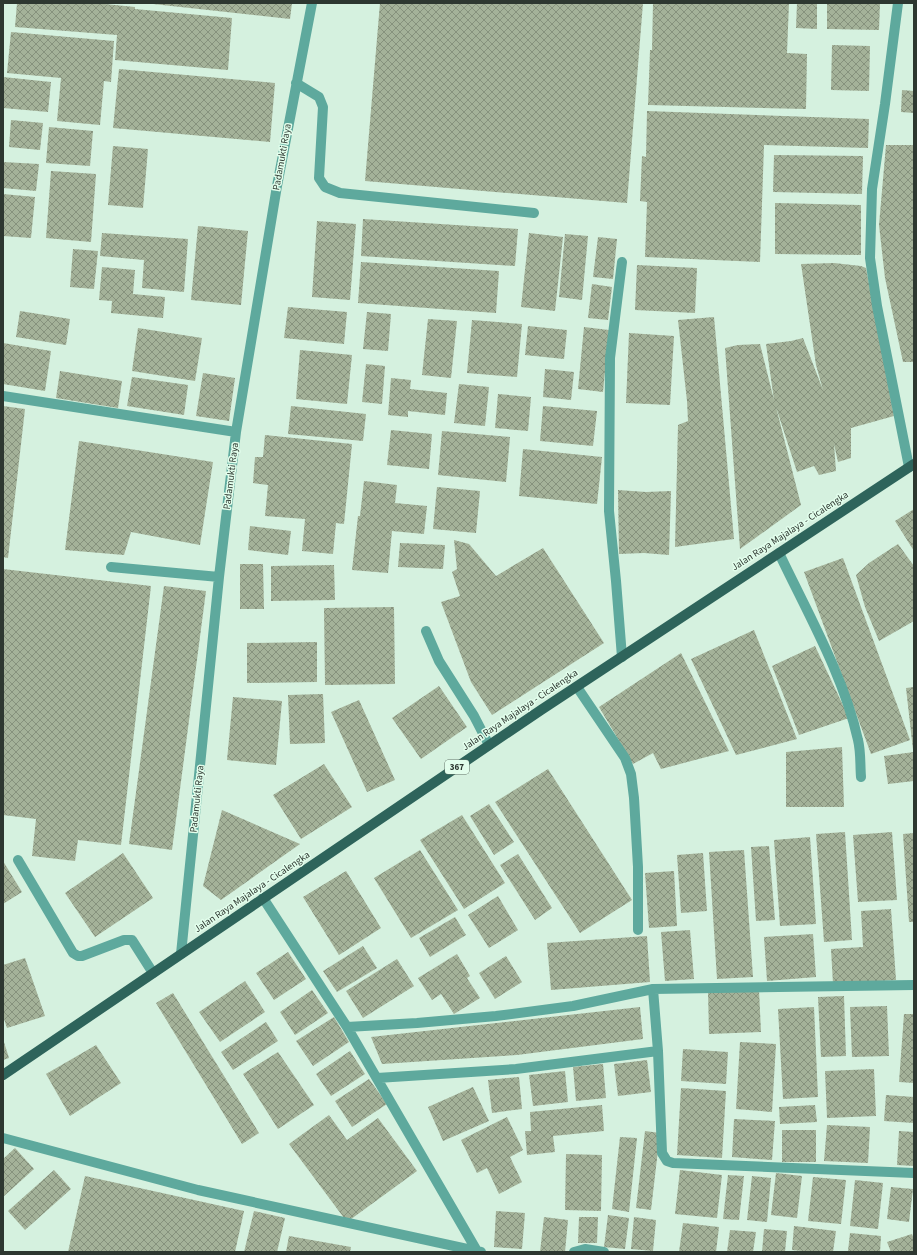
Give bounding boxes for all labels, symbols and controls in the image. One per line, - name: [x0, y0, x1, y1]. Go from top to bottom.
- street label: Padamukti Raya: [269, 123, 295, 191]
- street label: Padamukti Raya: [220, 442, 242, 510]
- street label: Jalan Raya Majalaya - Cicalengka: [729, 488, 851, 574]
- street label: Jalan Raya Majalaya - Cicalengka: [459, 666, 581, 754]
- road number: 367: [445, 760, 469, 774]
- street label: Padamukti Raya: [187, 765, 207, 833]
- street label: Jalan Raya Majalaya - Cicalengka: [191, 848, 313, 936]

